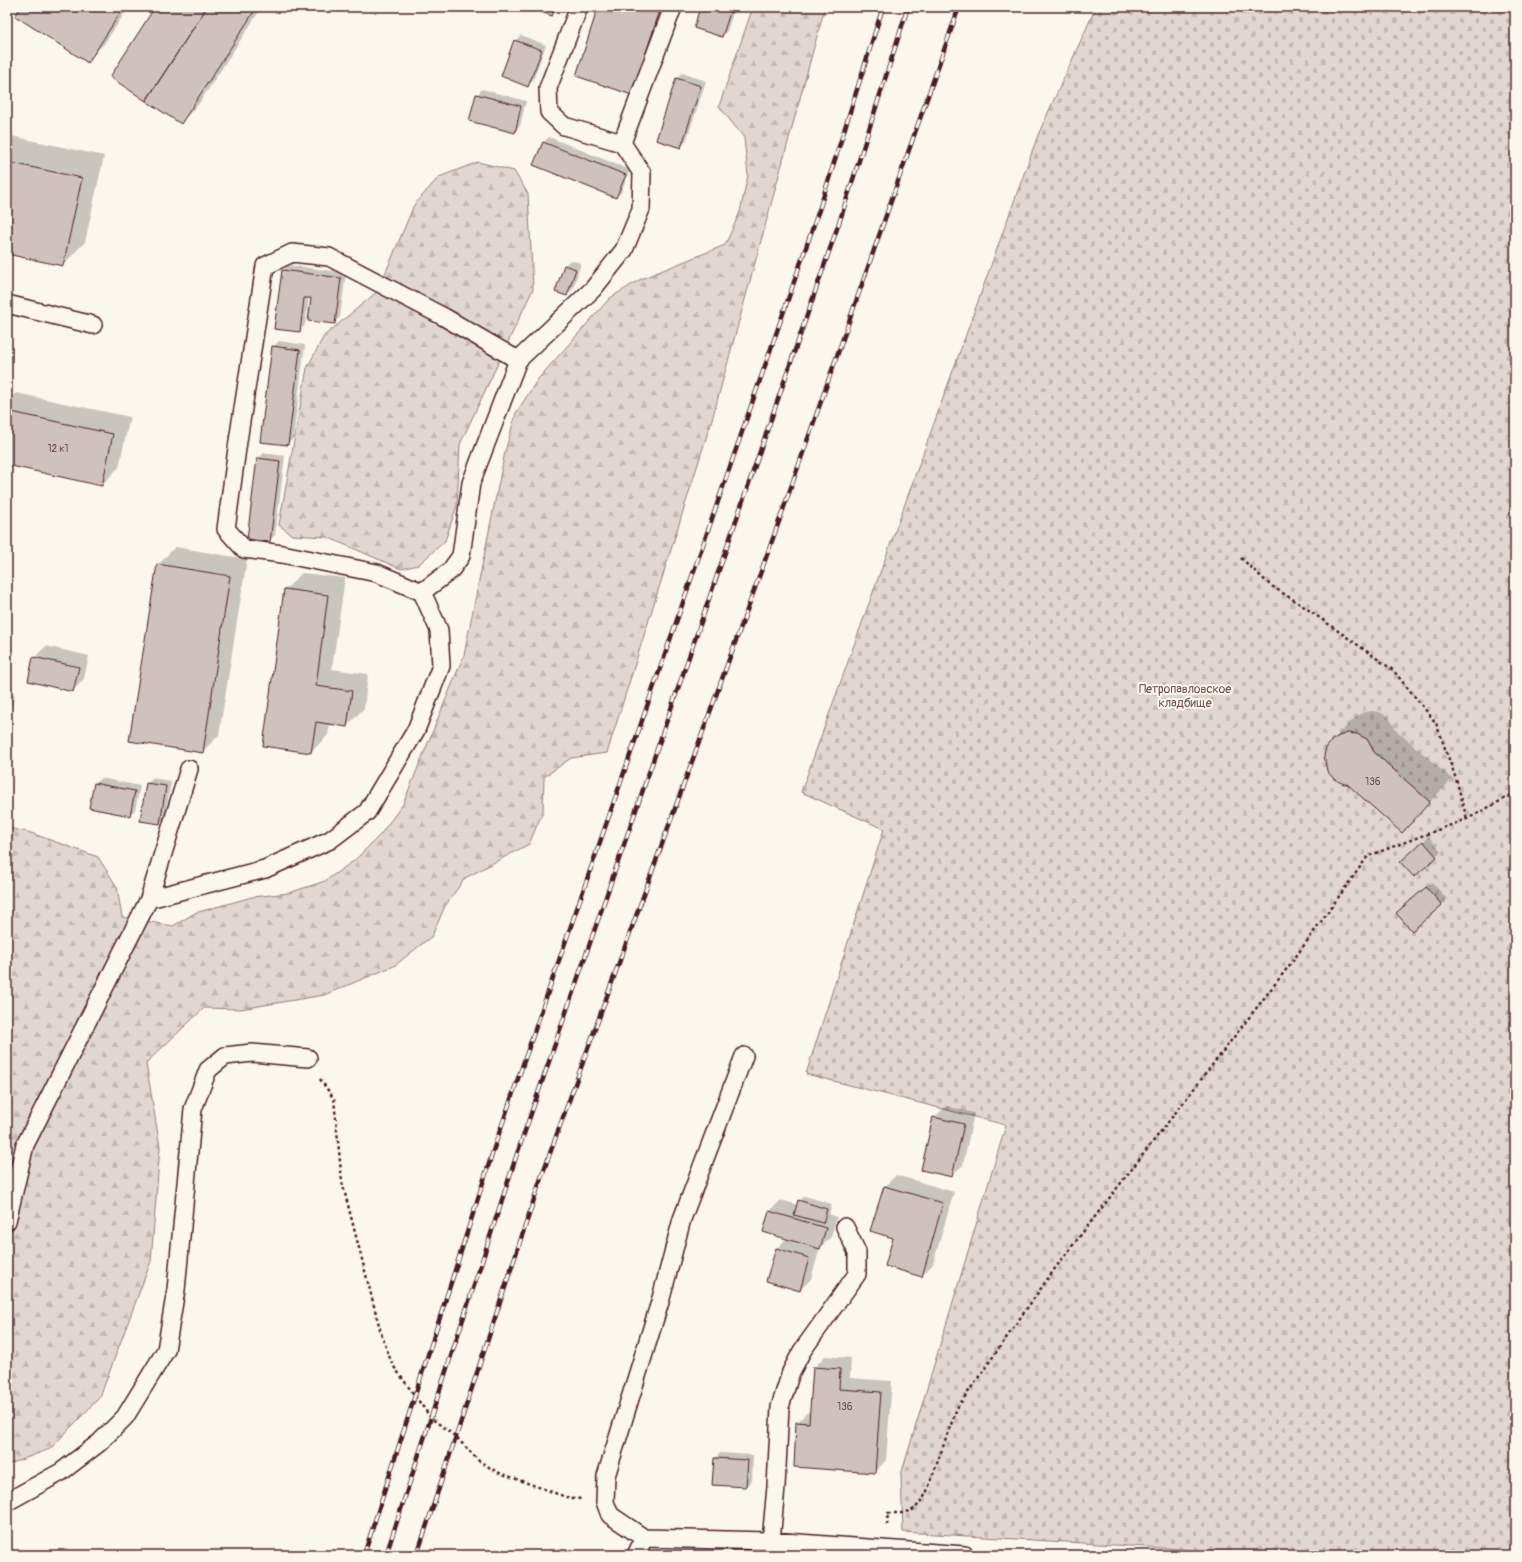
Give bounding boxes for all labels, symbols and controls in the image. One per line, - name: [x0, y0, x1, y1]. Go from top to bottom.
- house number: 12 к1: [48, 443, 68, 455]
- park label: Петропавловское кладбище: [1139, 682, 1231, 711]
- house number: 136: [1365, 776, 1381, 788]
- house number: 136: [837, 1401, 853, 1413]

